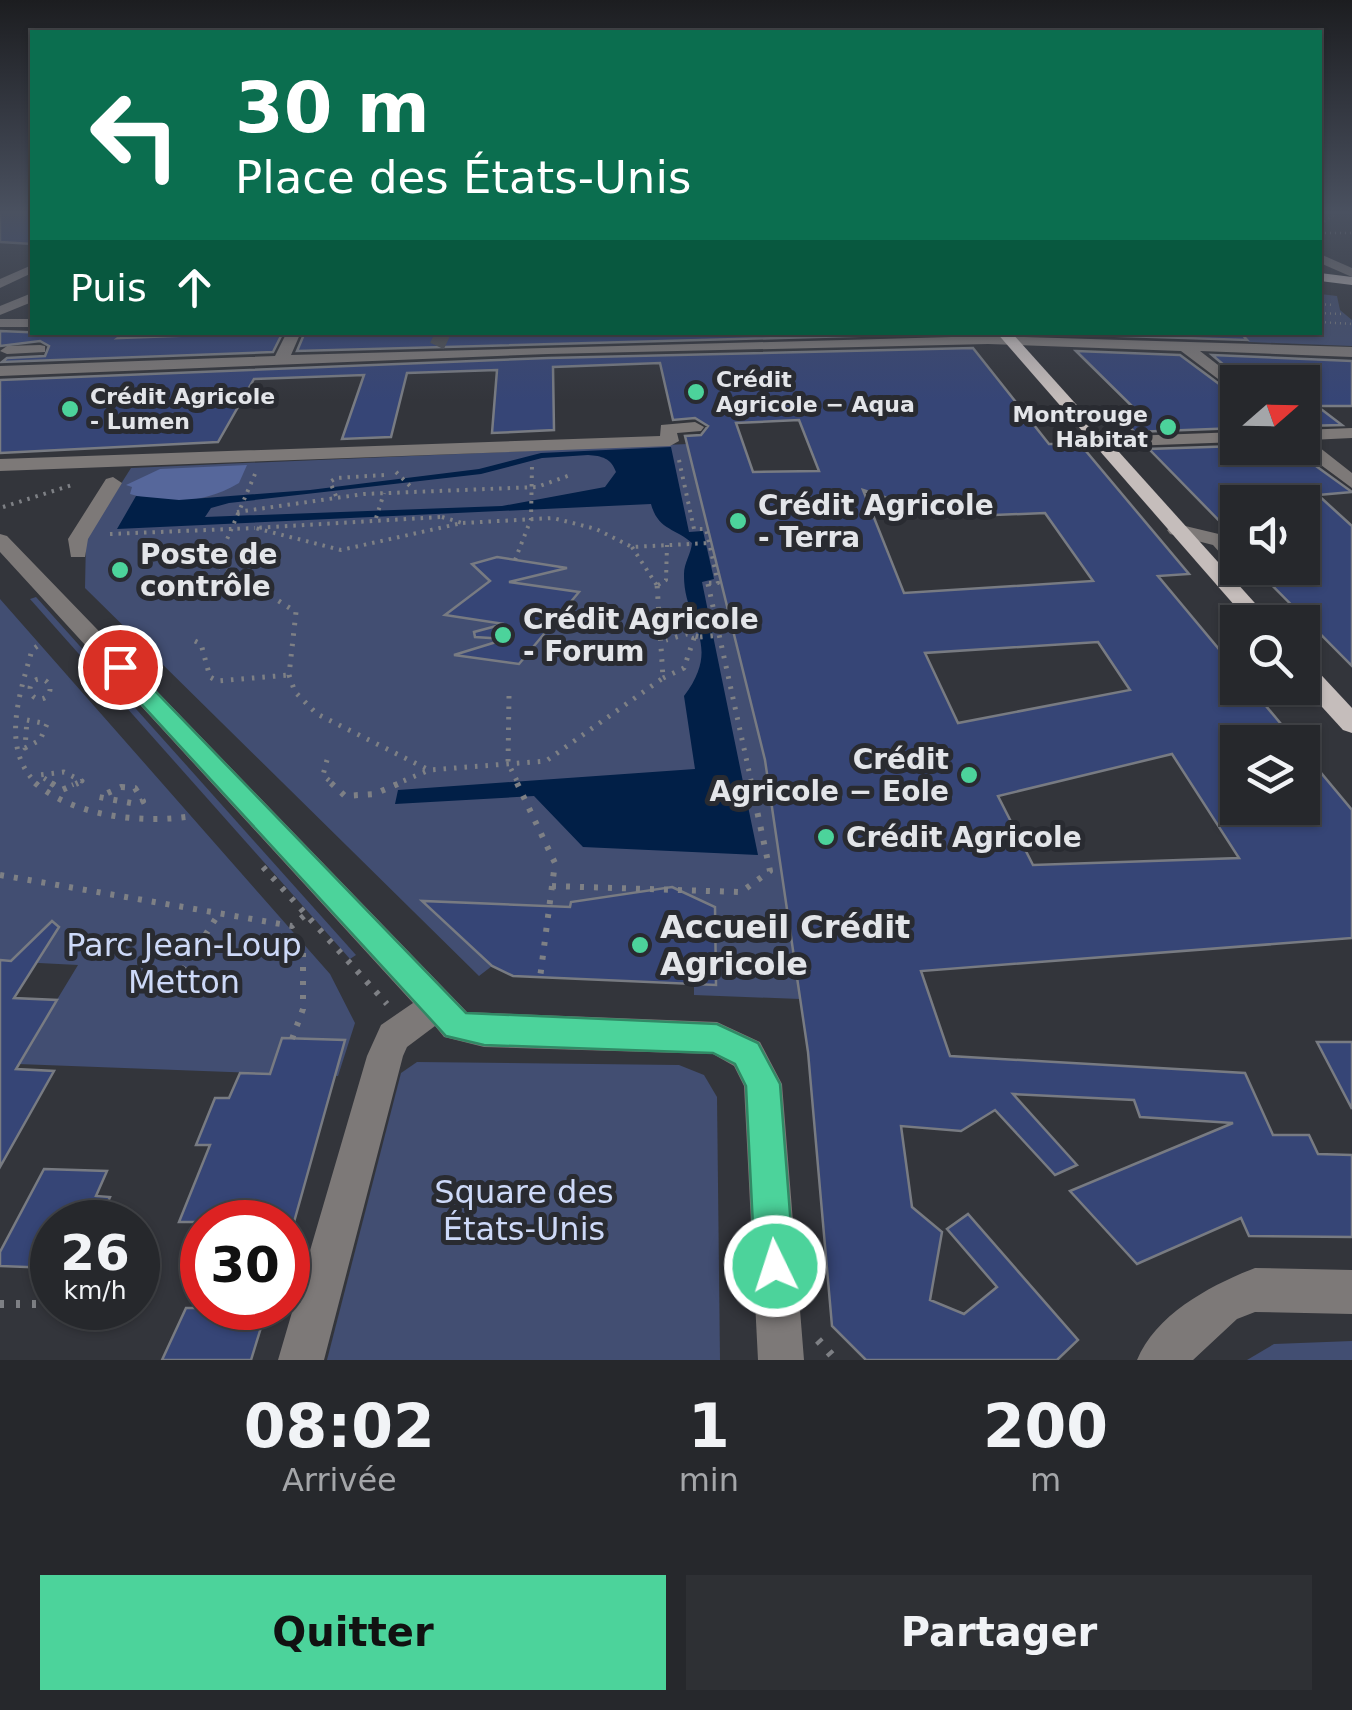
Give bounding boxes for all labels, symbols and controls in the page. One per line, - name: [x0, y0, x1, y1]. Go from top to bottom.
- text: 30 m: [235, 67, 430, 149]
- icon: left: [70, 70, 200, 200]
- text: Place des États-Unis: [235, 151, 691, 204]
- icon: ahead: [167, 260, 222, 315]
- text: Puis: [70, 266, 147, 310]
- north arrow: [1220, 365, 1320, 465]
- map controls: [1220, 365, 1320, 825]
- place label: Crédit Agricole − Aqua: [716, 367, 915, 417]
- marker: Crédit Agricole − Aqua: [685, 381, 707, 403]
- place label: Crédit Agricole - Lumen: [90, 384, 275, 434]
- marker: Crédit Agricole - Lumen: [59, 398, 81, 420]
- place label: Montrouge Habitat: [1013, 402, 1148, 452]
- marker: Montrouge Habitat: [1157, 416, 1179, 438]
- button: sound: [1220, 485, 1320, 585]
- place label: Crédit Agricole - Terra: [758, 489, 994, 554]
- marker: Crédit Agricole - Terra: [727, 510, 749, 532]
- place label: Poste de contrôle: [140, 538, 278, 603]
- marker: Poste de contrôle: [109, 559, 131, 581]
- place label: Crédit Agricole - Forum: [523, 603, 759, 668]
- button: search: [1220, 605, 1320, 705]
- marker: Crédit Agricole - Forum: [492, 624, 514, 646]
- pin: [78, 625, 163, 710]
- icon: arrive: [93, 640, 148, 695]
- button: layers: [1220, 725, 1320, 825]
- place label: Crédit Agricole − Eole: [710, 743, 949, 808]
- marker: Crédit Agricole − Eole: [958, 764, 980, 786]
- place label: Crédit Agricole: [846, 821, 1082, 854]
- marker: Crédit Agricole: [815, 826, 837, 848]
- place label: Accueil Crédit Agricole: [660, 908, 910, 983]
- park label: Parc Jean-Loup Metton: [66, 926, 302, 1001]
- marker: Accueil Crédit Agricole: [629, 934, 651, 956]
- park label: Square des États-Unis: [434, 1173, 614, 1248]
- speed limit sign: 30: [180, 1200, 310, 1330]
- position arrow: [723, 1214, 827, 1318]
- text: 26: [60, 1224, 130, 1282]
- text: km/h: [63, 1276, 127, 1305]
- text: 08:02: [244, 1391, 435, 1461]
- text: 1: [688, 1391, 730, 1461]
- text: 200: [983, 1391, 1108, 1461]
- text: Arrivée: [282, 1461, 397, 1499]
- text: min: [679, 1461, 739, 1499]
- text: m: [1030, 1461, 1061, 1499]
- button: Quitter: [40, 1575, 666, 1690]
- button: Partager: [686, 1575, 1312, 1690]

